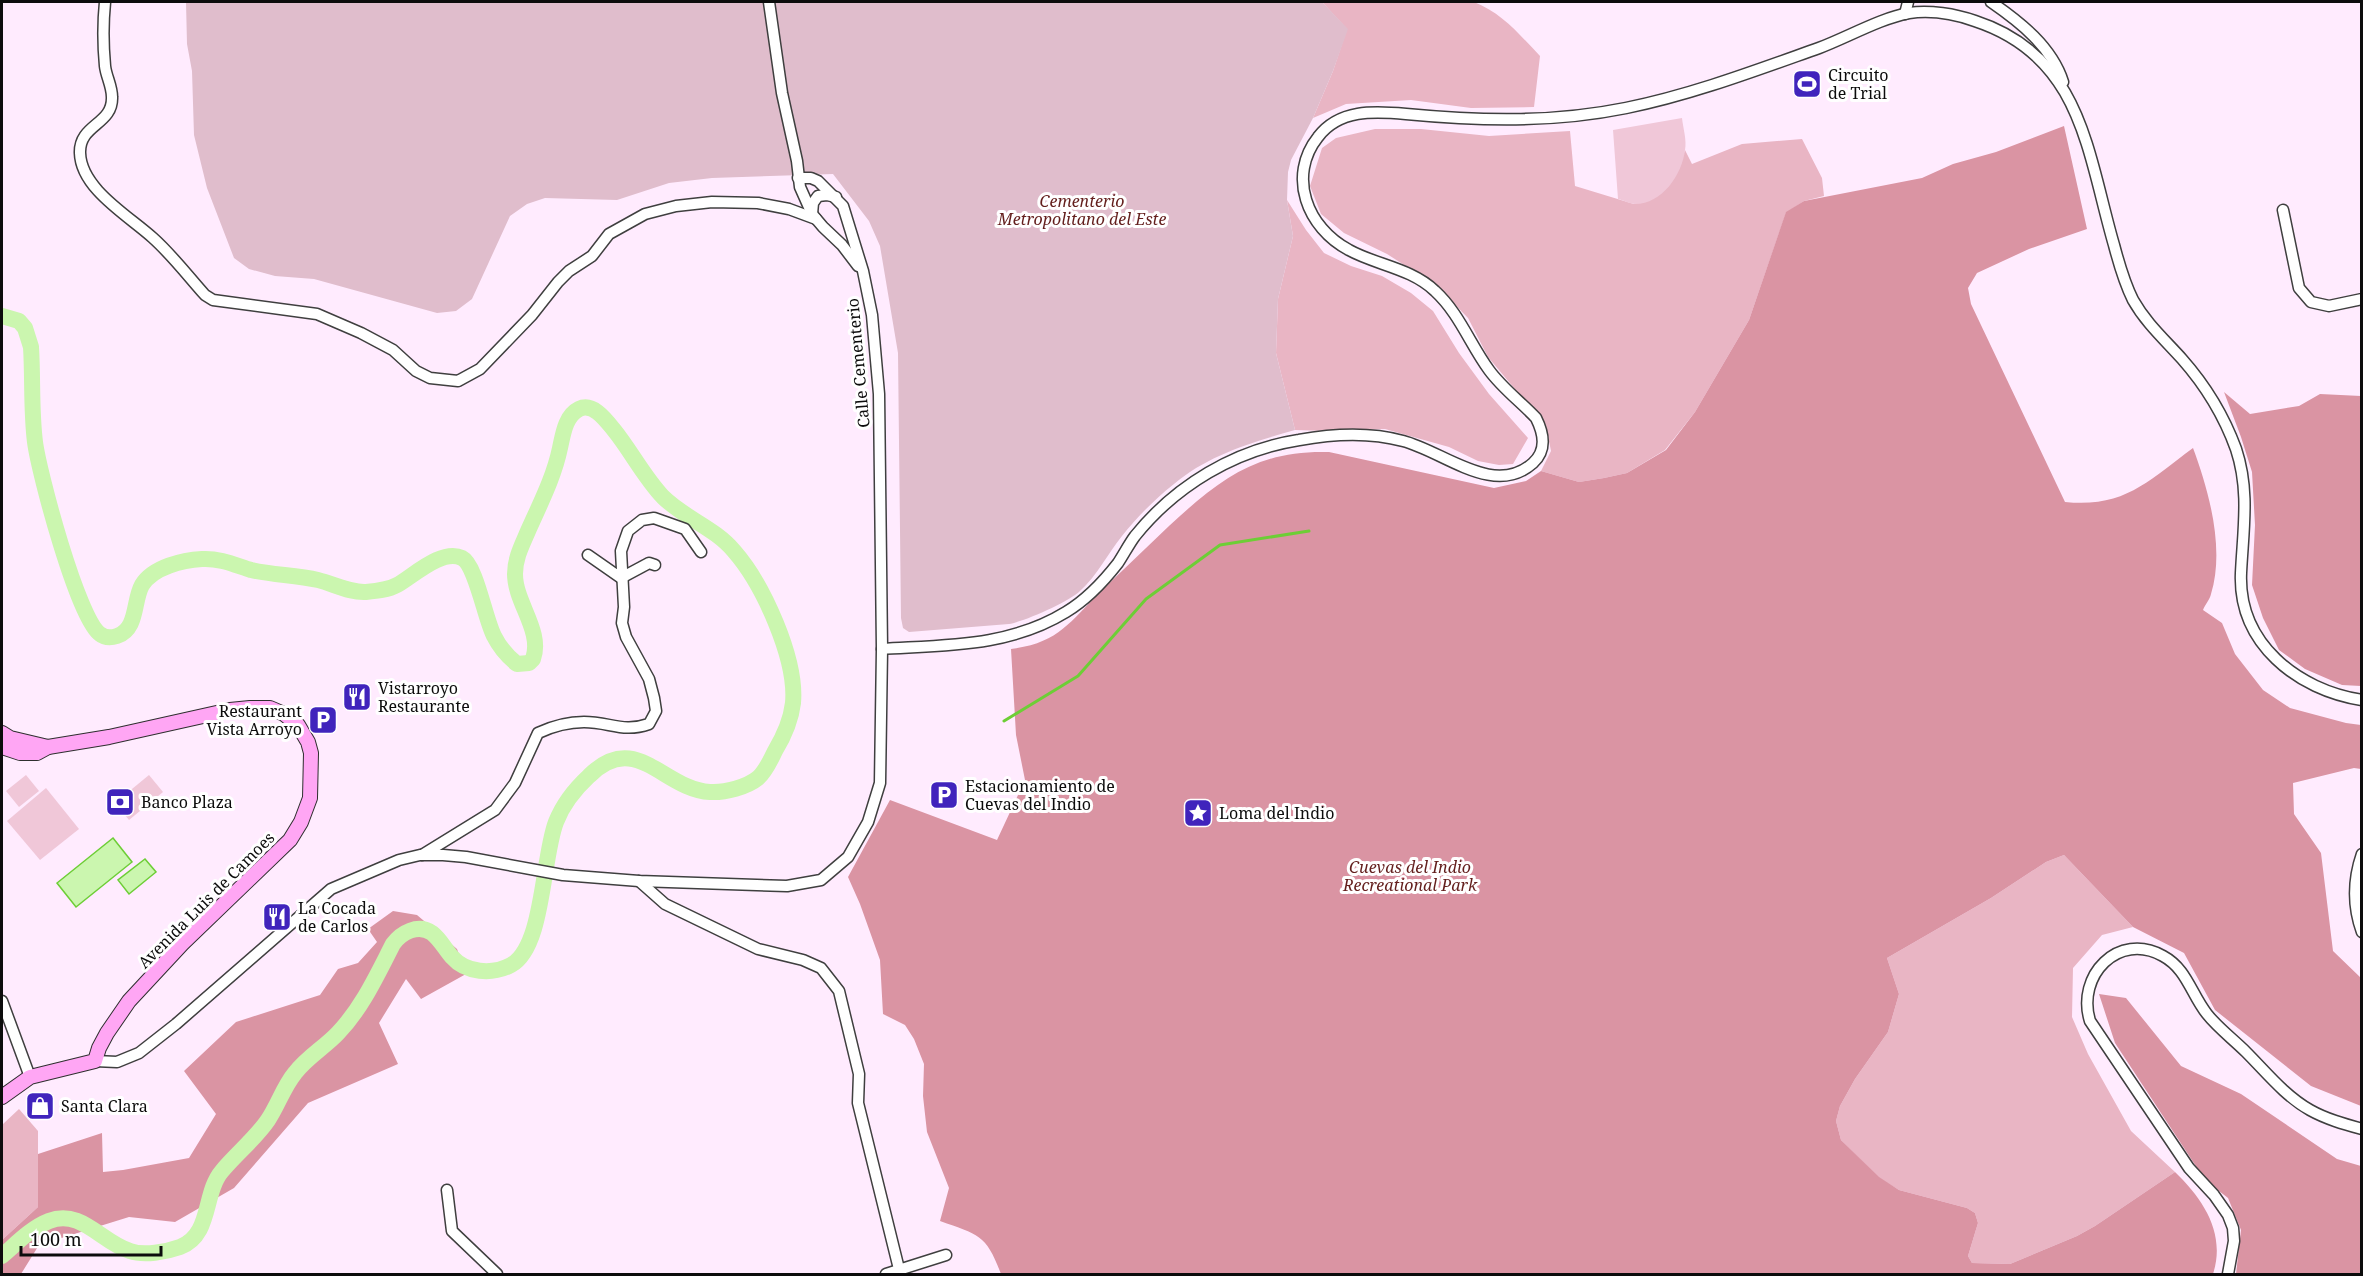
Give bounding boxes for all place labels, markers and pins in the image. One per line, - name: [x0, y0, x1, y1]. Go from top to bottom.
- place label: Circuito de Trial: [1828, 64, 1889, 104]
- sports icon: Circuito de Trial: [1791, 68, 1823, 100]
- place label: Vistarroyo Restaurante: [378, 677, 470, 717]
- restaurant icon: Vistarroyo Restaurante: [341, 681, 373, 713]
- place label: Restaurant Vista Arroyo: [207, 700, 302, 740]
- parking icon: Restaurant Vista Arroyo: [307, 704, 339, 736]
- place label: Estacionamiento de Cuevas del Indio: [965, 775, 1115, 815]
- parking icon: Estacionamiento de Cuevas del Indio: [928, 779, 960, 811]
- bank icon: Banco Plaza: [104, 786, 136, 818]
- place label: Banco Plaza: [141, 791, 233, 813]
- place icon: Loma del Indio: [1182, 797, 1214, 829]
- place label: Loma del Indio: [1219, 802, 1334, 824]
- place label: La Cocada de Carlos: [298, 897, 376, 937]
- restaurant icon: La Cocada de Carlos: [261, 901, 293, 933]
- shop icon: Santa Clara: [24, 1090, 56, 1122]
- place label: Santa Clara: [61, 1095, 148, 1117]

